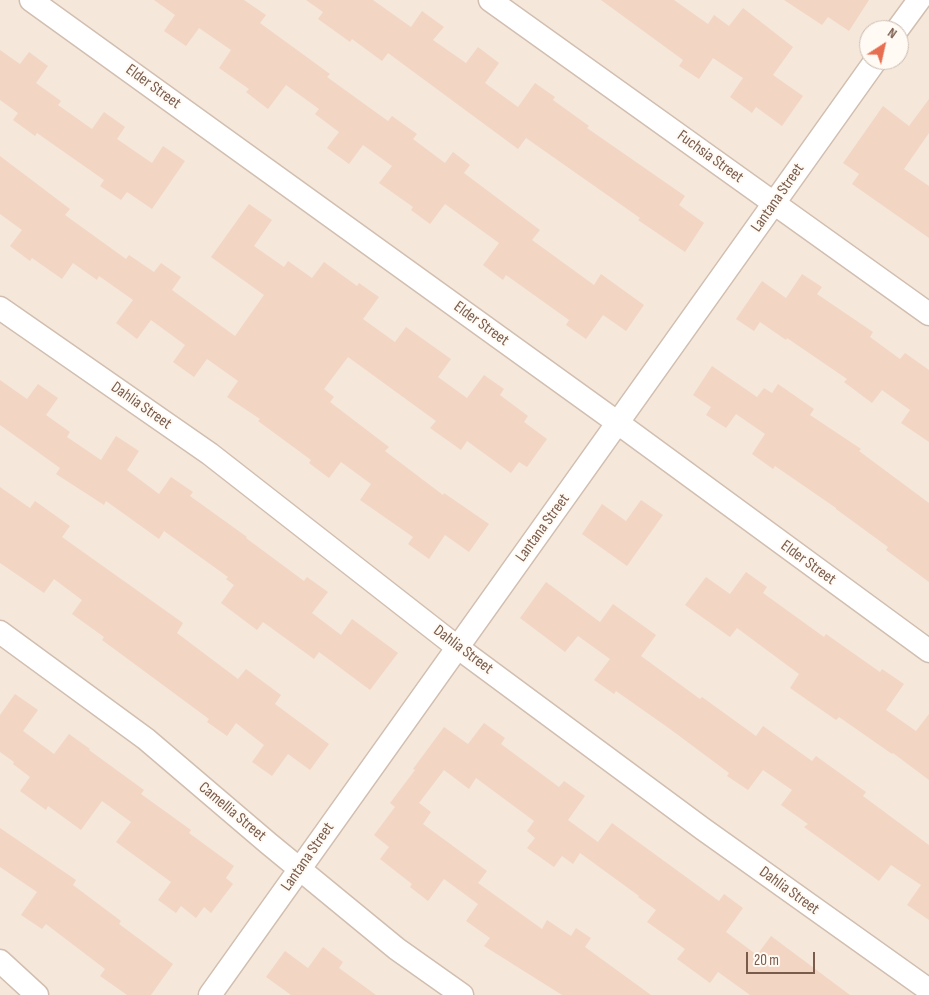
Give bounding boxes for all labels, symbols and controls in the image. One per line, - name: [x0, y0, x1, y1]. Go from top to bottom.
- north arrow: [859, 20, 909, 70]
- text: N: [884, 24, 900, 42]
- street label: Elder Street: [122, 61, 184, 113]
- street label: Fuchsia Street: [673, 127, 747, 187]
- street label: Lantana Street: [747, 160, 809, 236]
- street label: Elder Street: [450, 298, 512, 350]
- street label: Dahlia Street: [107, 378, 175, 434]
- street label: Lantana Street: [512, 490, 574, 566]
- street label: Elder Street: [777, 537, 839, 589]
- street label: Dahlia Street: [429, 621, 497, 679]
- street label: Camellia Street: [194, 778, 270, 846]
- street label: Lantana Street: [277, 819, 339, 895]
- street label: Dahlia Street: [755, 863, 823, 919]
- scale bar: [749, 942, 818, 974]
- text: 20 m: [754, 951, 779, 970]

